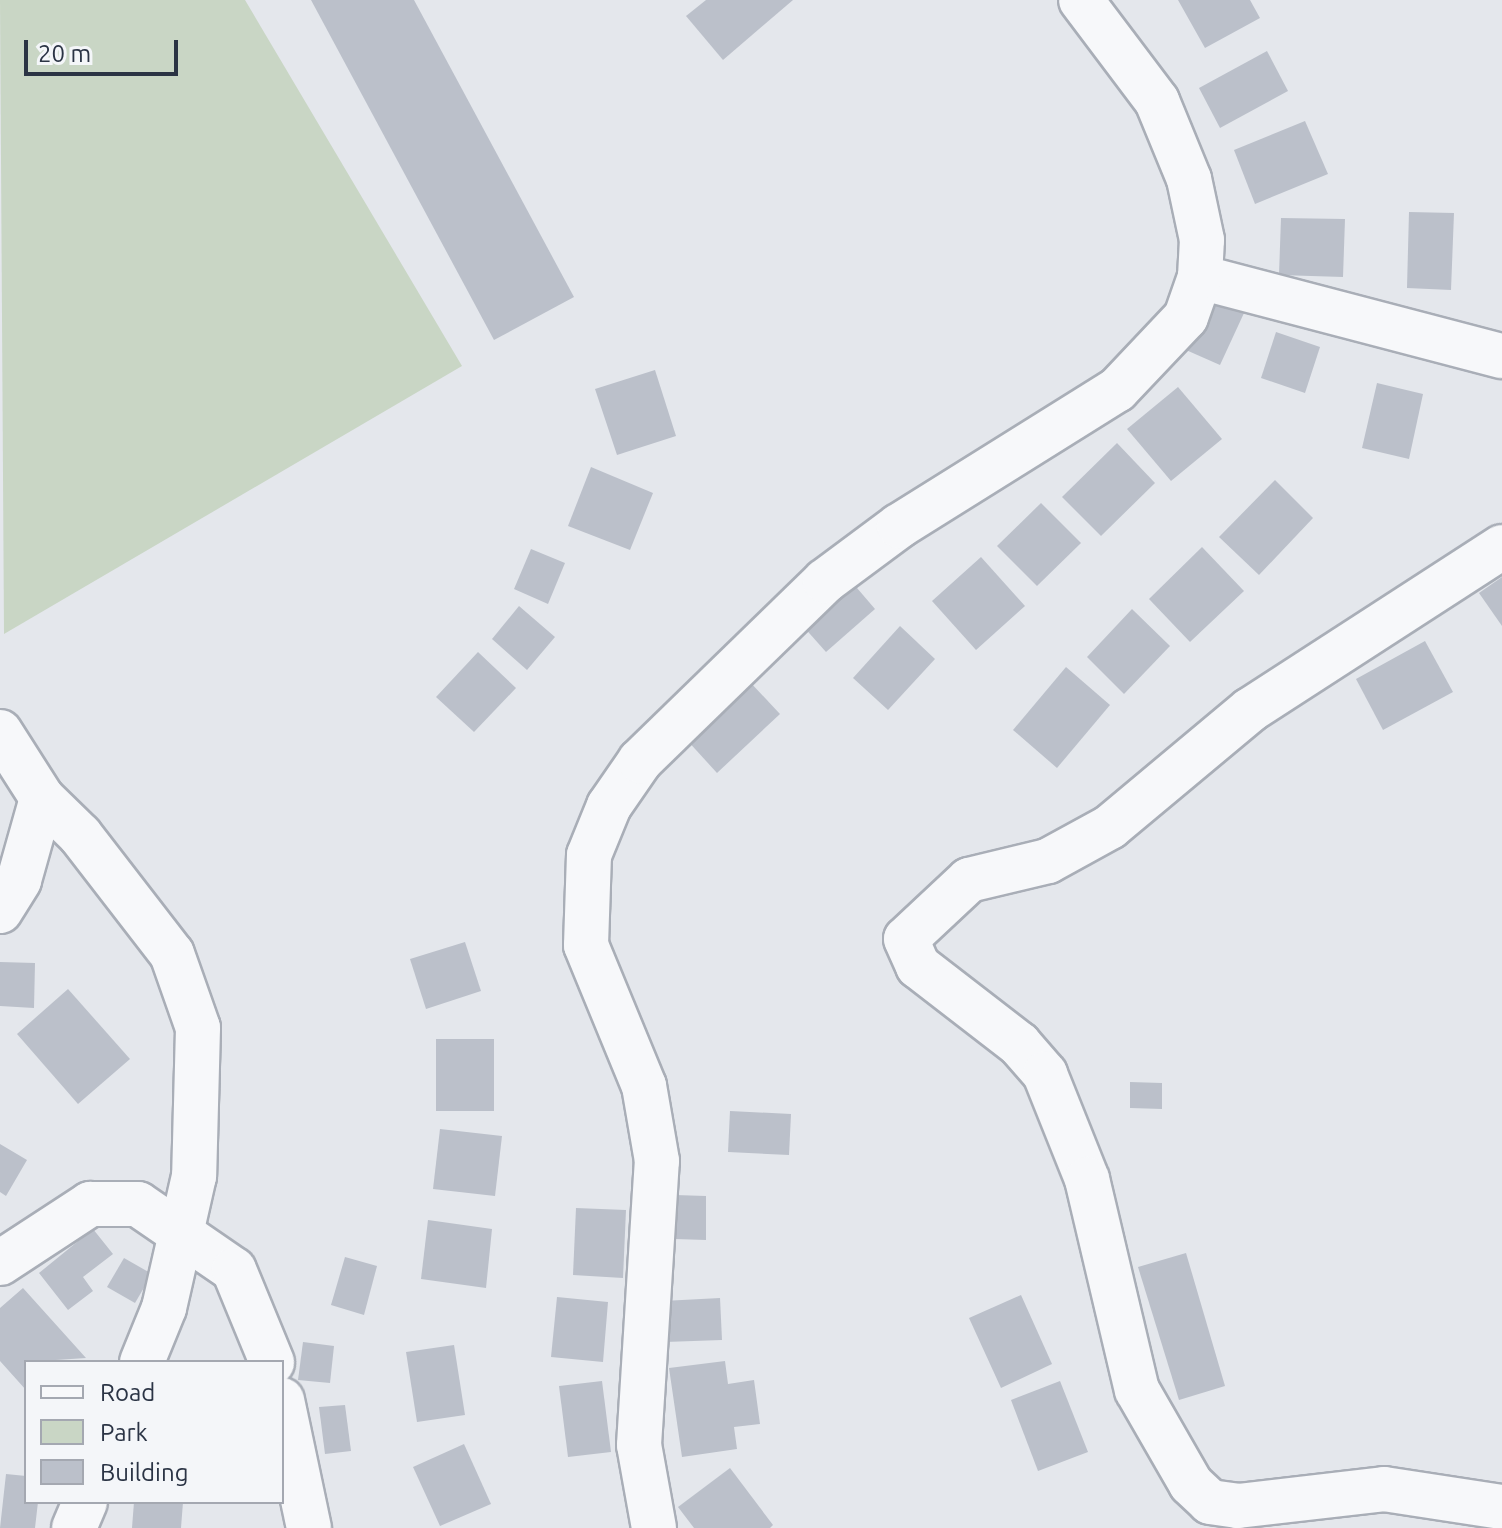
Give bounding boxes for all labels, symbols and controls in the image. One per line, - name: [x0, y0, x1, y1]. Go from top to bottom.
- scale bar: [28, 24, 182, 74]
- text: 20 m: [38, 40, 91, 67]
- legend: [24, 1360, 284, 1504]
- text: Road: [100, 1379, 155, 1406]
- text: Park: [100, 1419, 148, 1446]
- text: Building: [100, 1459, 188, 1486]

